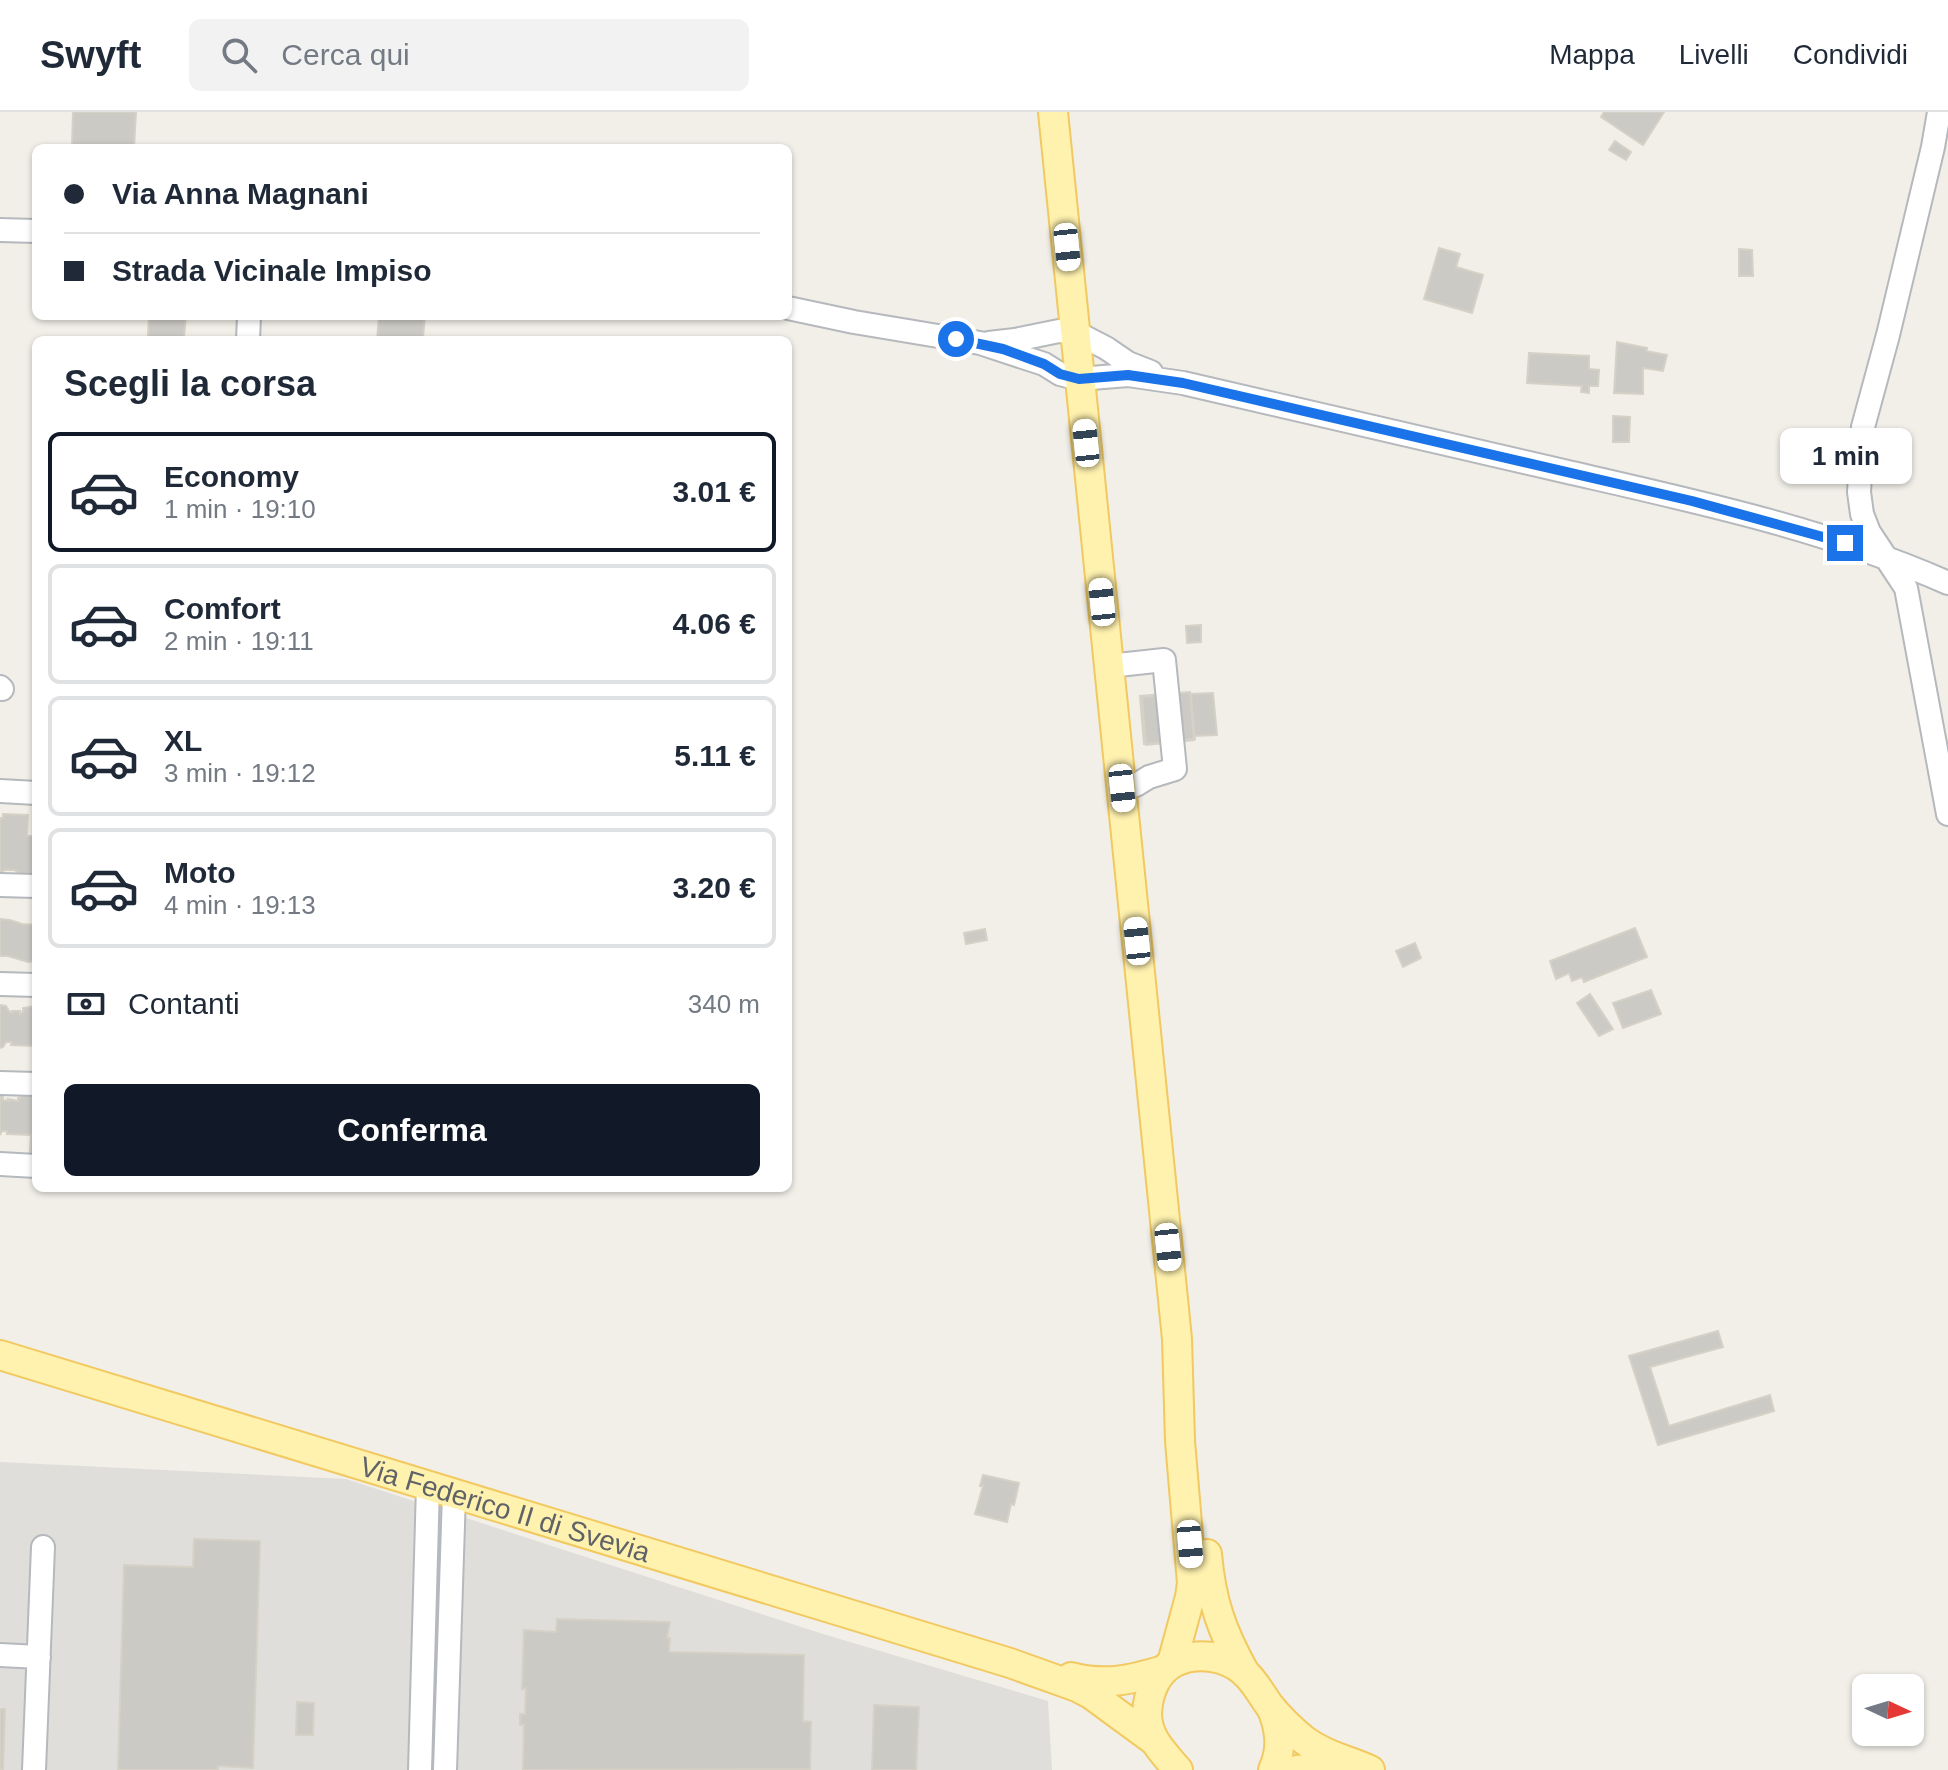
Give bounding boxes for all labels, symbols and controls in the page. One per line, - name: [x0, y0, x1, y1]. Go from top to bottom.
- search box: [189, 19, 749, 91]
- icon: search: [217, 33, 261, 77]
- text: Swyft: [40, 34, 141, 76]
- text: Cerca qui: [281, 38, 410, 71]
- text: Mappa: [1549, 39, 1635, 70]
- text: Livelli: [1679, 39, 1749, 70]
- text: Condividi: [1793, 39, 1908, 70]
- text: Via Anna Magnani: [112, 177, 369, 210]
- car: [1053, 222, 1081, 272]
- text: Strada Vicinale Impiso: [112, 254, 432, 287]
- route start: [938, 321, 974, 357]
- text: Scegli la corsa: [64, 363, 316, 404]
- car: [1072, 418, 1100, 468]
- callout: 1 min: [1779, 427, 1911, 483]
- text: 1 min: [1812, 441, 1880, 471]
- icon: car: [68, 456, 140, 528]
- text: Economy: [164, 460, 299, 493]
- text: 3.01 €: [673, 475, 756, 508]
- text: 1 min · 19:10: [164, 494, 316, 524]
- route end: [1827, 525, 1863, 561]
- car: [1088, 577, 1116, 627]
- icon: car: [68, 588, 140, 660]
- text: Comfort: [164, 592, 281, 625]
- text: 4.06 €: [673, 607, 756, 640]
- text: 2 min · 19:11: [164, 626, 314, 656]
- icon: car: [68, 720, 140, 792]
- text: XL: [164, 724, 202, 757]
- text: 5.11 €: [674, 739, 756, 772]
- text: 3 min · 19:12: [164, 758, 316, 788]
- car: [1108, 763, 1136, 813]
- icon: car: [68, 852, 140, 924]
- text: Moto: [164, 856, 236, 889]
- text: 3.20 €: [673, 871, 756, 904]
- text: 4 min · 19:13: [164, 890, 316, 920]
- car: [1123, 916, 1151, 966]
- icon: cash: [64, 982, 108, 1026]
- text: Contanti: [128, 987, 240, 1020]
- text: 340 m: [688, 989, 760, 1019]
- button: Conferma: [64, 1084, 760, 1176]
- car: [1154, 1222, 1182, 1272]
- street label: Via Federico II di Svevia: [356, 1451, 654, 1568]
- car: [1176, 1519, 1204, 1569]
- north arrow: [1852, 1674, 1924, 1746]
- map controls: [1852, 1674, 1924, 1746]

